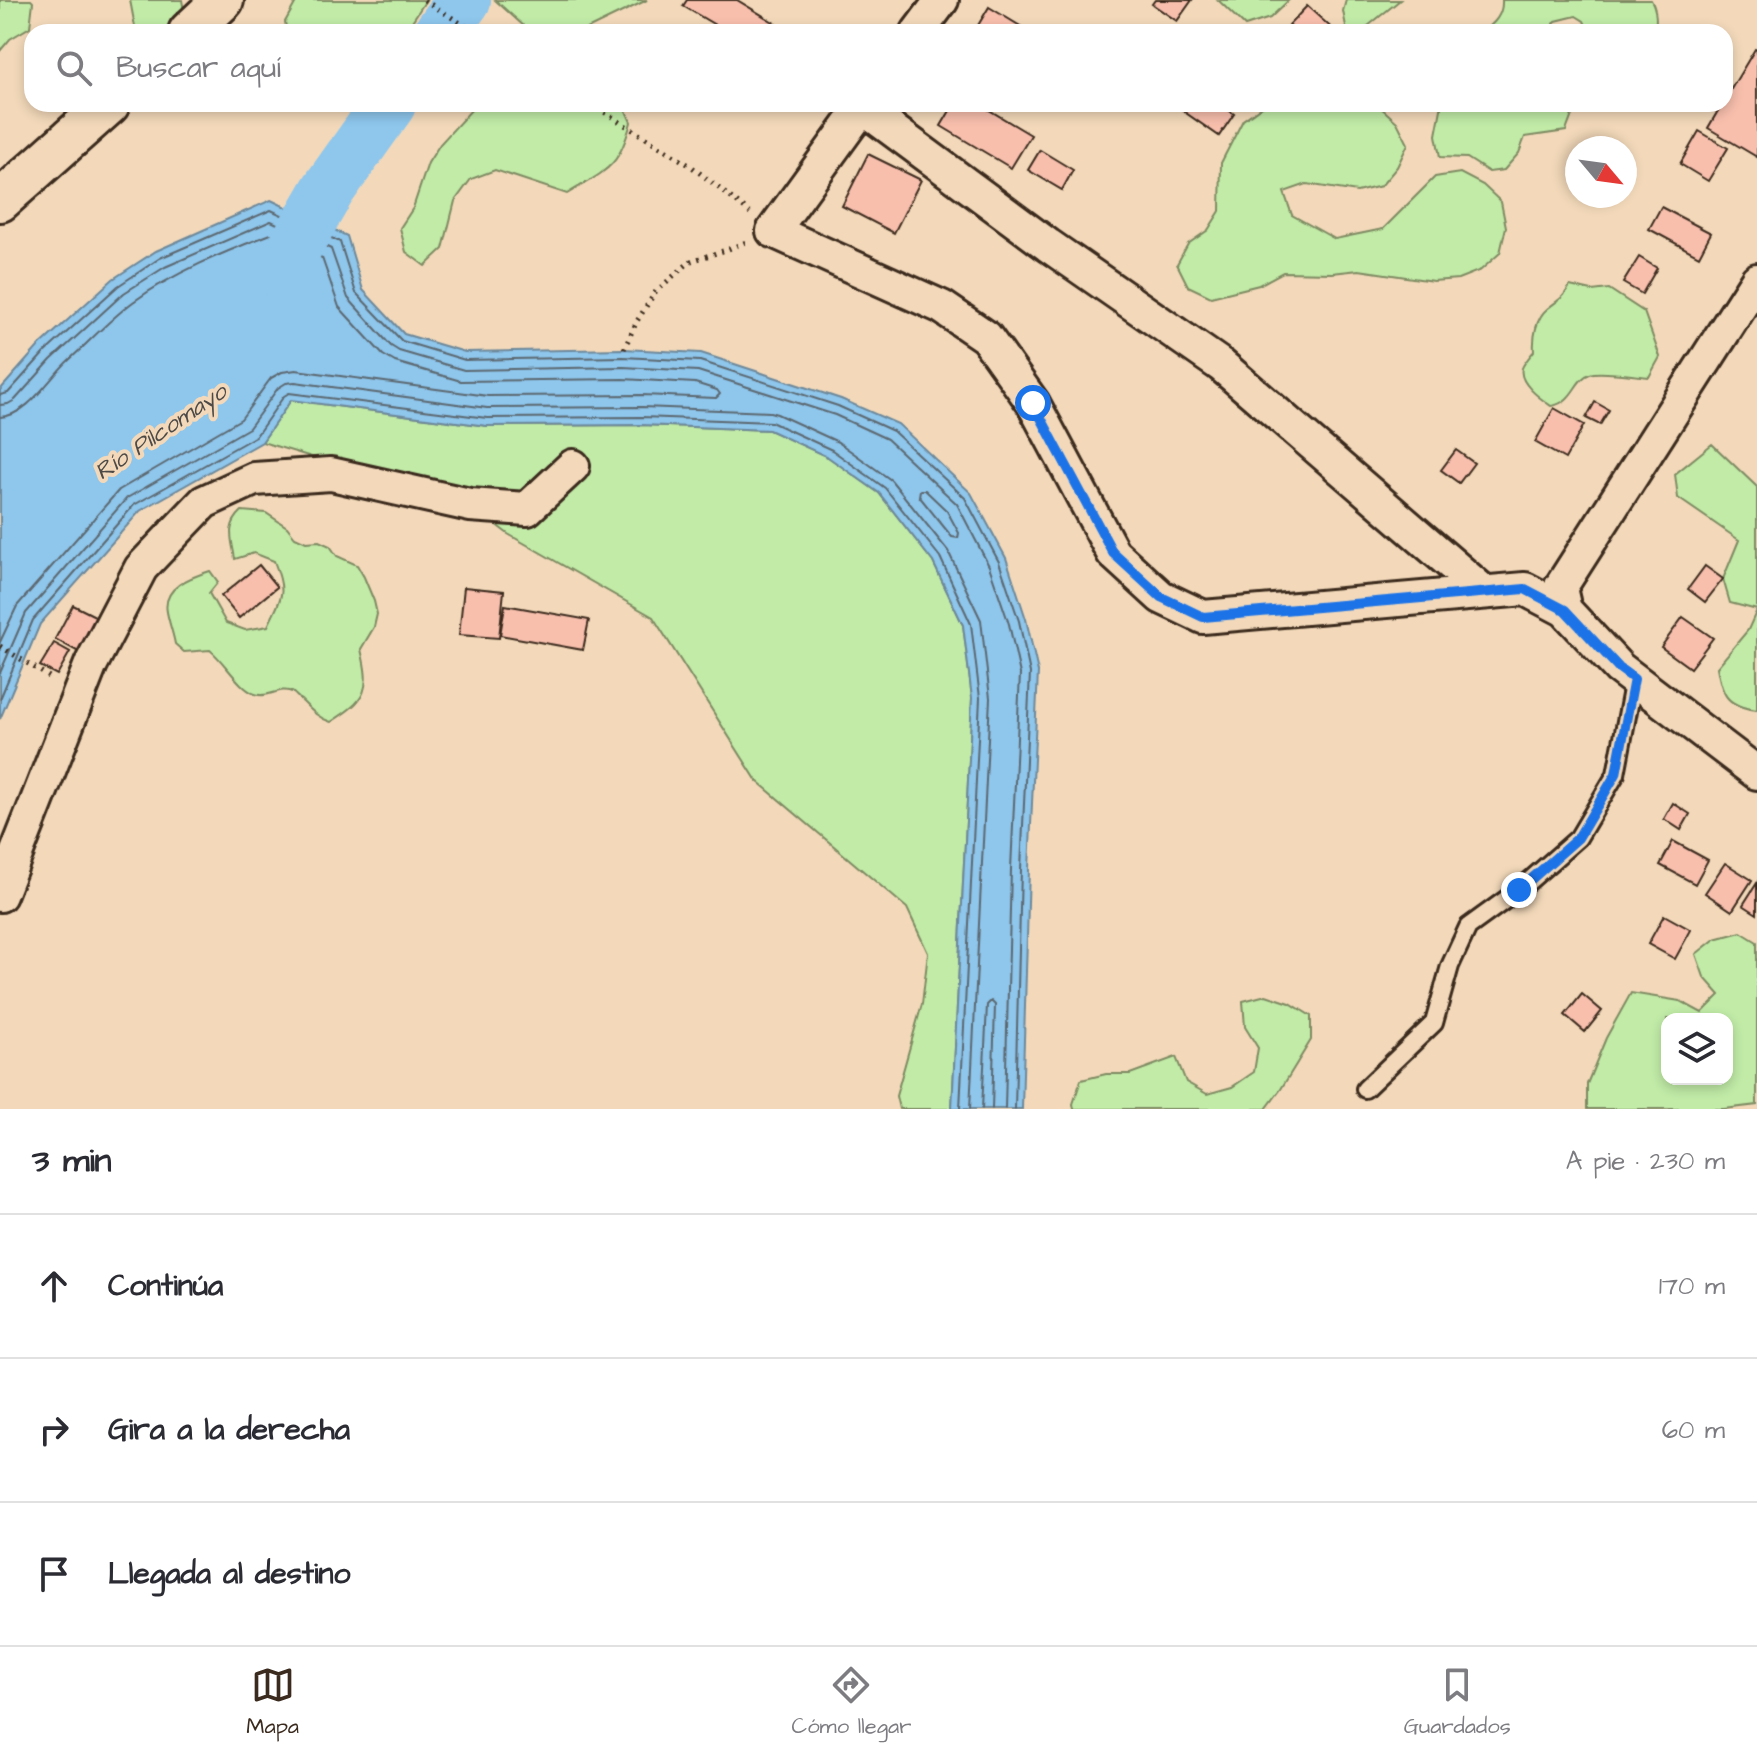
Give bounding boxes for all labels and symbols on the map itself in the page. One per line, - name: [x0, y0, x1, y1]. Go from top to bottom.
- north arrow: [1565, 136, 1637, 208]
- water label: Río Pilcomayo: [88, 374, 235, 489]
- route start: [1015, 385, 1051, 421]
- route end: [1501, 872, 1537, 908]

